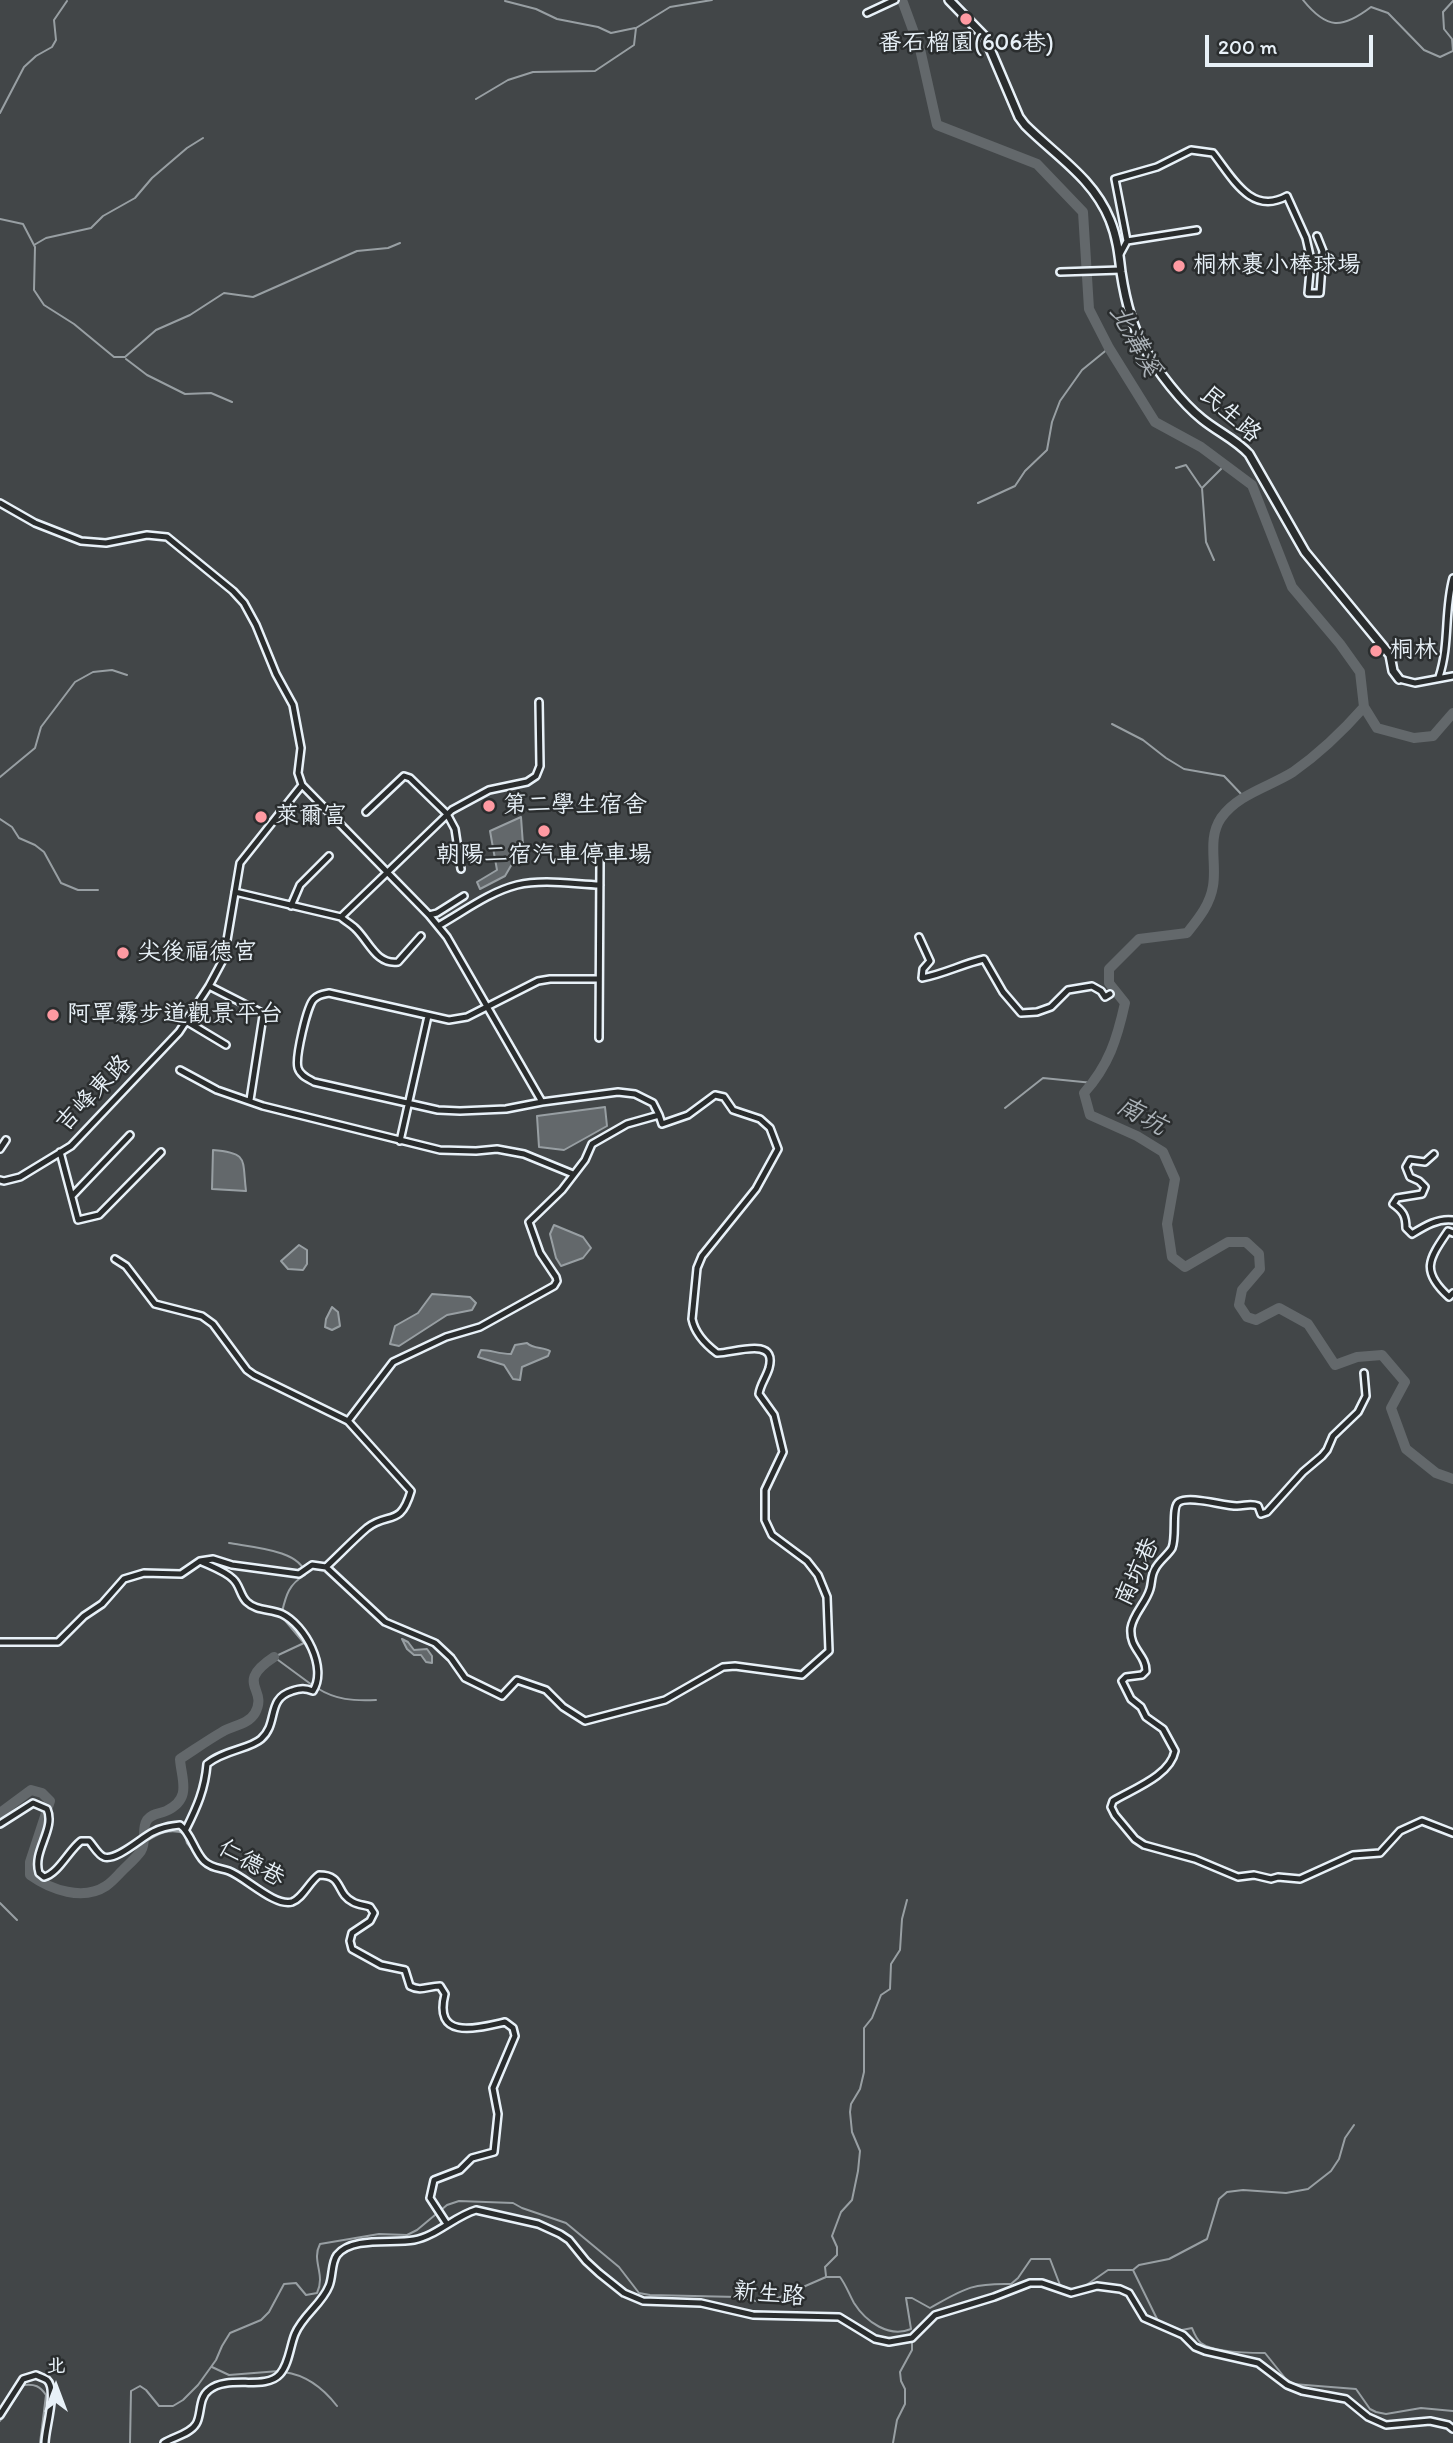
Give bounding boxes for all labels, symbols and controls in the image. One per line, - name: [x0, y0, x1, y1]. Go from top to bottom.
- marker: 番石榴園(606巷): [958, 11, 974, 27]
- scale bar: [1208, 21, 1376, 65]
- place label: 番石榴園(606巷): [878, 30, 1054, 58]
- text: 200 m: [1218, 34, 1277, 59]
- place label: 桐林裹小棒球場: [1193, 252, 1361, 280]
- marker: 桐林裹小棒球場: [1171, 258, 1187, 274]
- water label: 北溝溪: [1101, 299, 1167, 383]
- street label: 民生路: [1193, 381, 1267, 449]
- place label: 桐林: [1390, 637, 1438, 665]
- marker: 桐林: [1368, 643, 1384, 659]
- place label: 第二學生宿舍: [503, 792, 647, 820]
- marker: 第二學生宿舍: [481, 798, 497, 814]
- place label: 萊爾富: [275, 803, 347, 831]
- marker: 萊爾富: [253, 809, 269, 825]
- marker: 朝陽二宿汽車停車場: [536, 823, 552, 839]
- place label: 朝陽二宿汽車停車場: [436, 842, 652, 870]
- place label: 尖後福德宮: [137, 939, 257, 967]
- marker: 尖後福德宮: [115, 945, 131, 961]
- place label: 阿罩霧步道觀景平台: [67, 1001, 283, 1029]
- marker: 阿罩霧步道觀景平台: [45, 1007, 61, 1023]
- street label: 吉峰東路: [50, 1049, 138, 1139]
- water label: 南坑: [1111, 1091, 1171, 1143]
- street label: 南坑巷: [1110, 1533, 1166, 1611]
- street label: 仁德巷: [213, 1834, 289, 1894]
- street label: 新生路: [732, 2278, 806, 2312]
- north arrow: [21, 2352, 91, 2422]
- text: 北: [46, 2354, 66, 2377]

